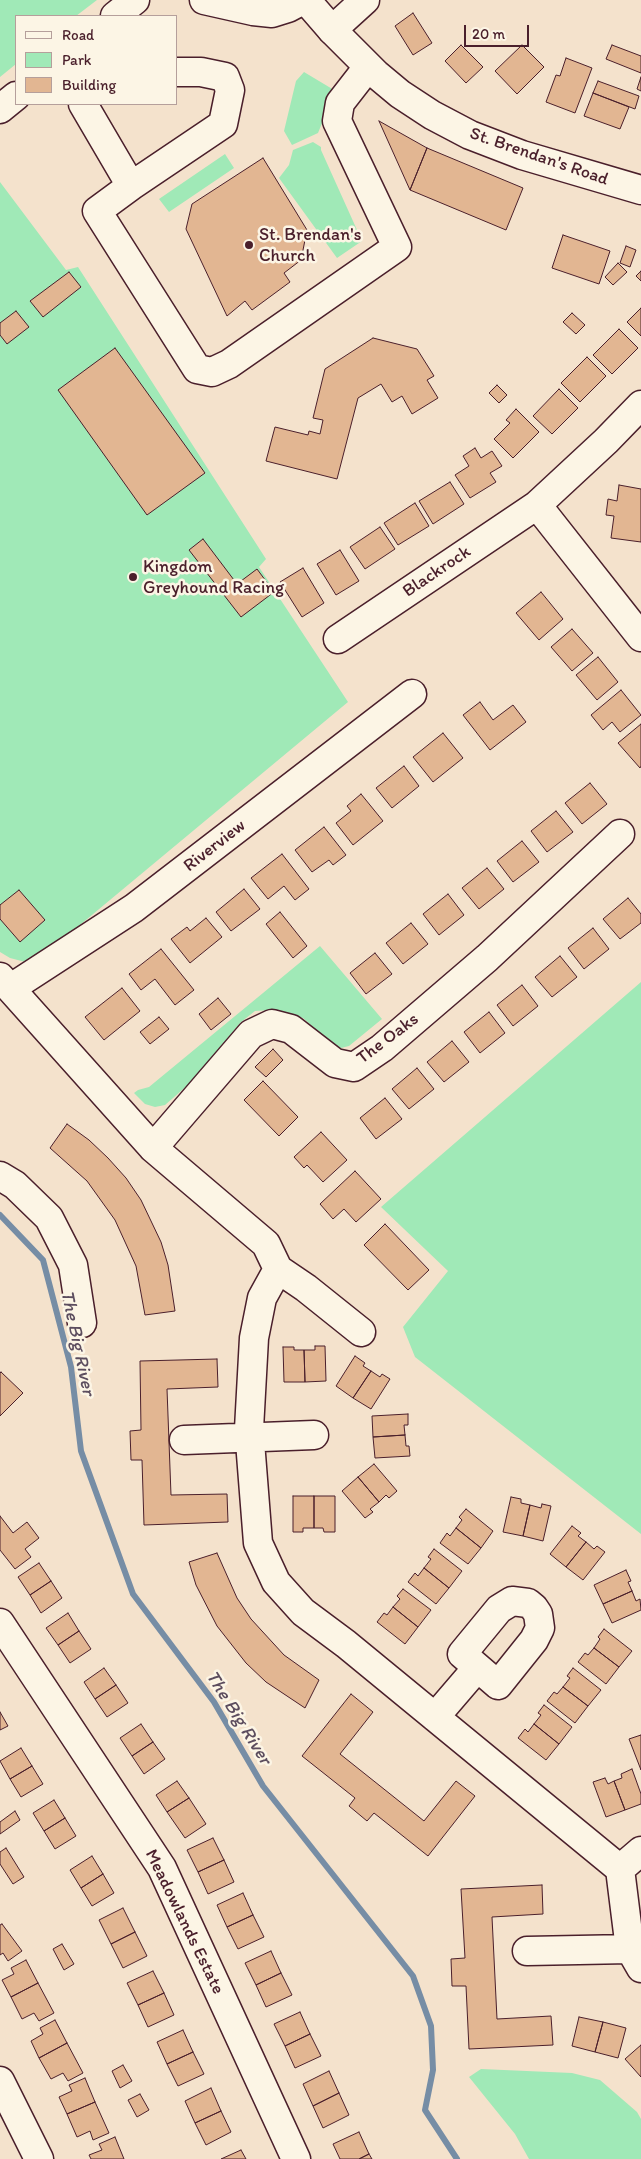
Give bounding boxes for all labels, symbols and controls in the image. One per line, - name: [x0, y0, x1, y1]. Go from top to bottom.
- legend: [15, 15, 178, 105]
- scale bar: [466, 15, 531, 47]
- text: 20 m: [472, 25, 505, 43]
- text: Road: [62, 26, 94, 44]
- text: Park: [62, 51, 92, 69]
- text: Building: [62, 76, 116, 94]
- street label: St. Brendan's Road: [467, 123, 611, 191]
- place label: St. Brendan's Church: [259, 224, 362, 266]
- marker: St. Brendan's Church: [243, 239, 255, 251]
- street label: Blackrock: [399, 541, 475, 603]
- place label: Kingdom Greyhound Racing: [143, 556, 284, 598]
- marker: Kingdom Greyhound Racing: [127, 571, 139, 583]
- street label: Riverview: [180, 815, 250, 877]
- street label: The Oaks: [353, 1009, 423, 1069]
- water label: The Big River: [55, 1288, 99, 1398]
- water label: The Big River: [200, 1667, 276, 1769]
- street label: Meadowlands Estate: [140, 1846, 228, 1998]

